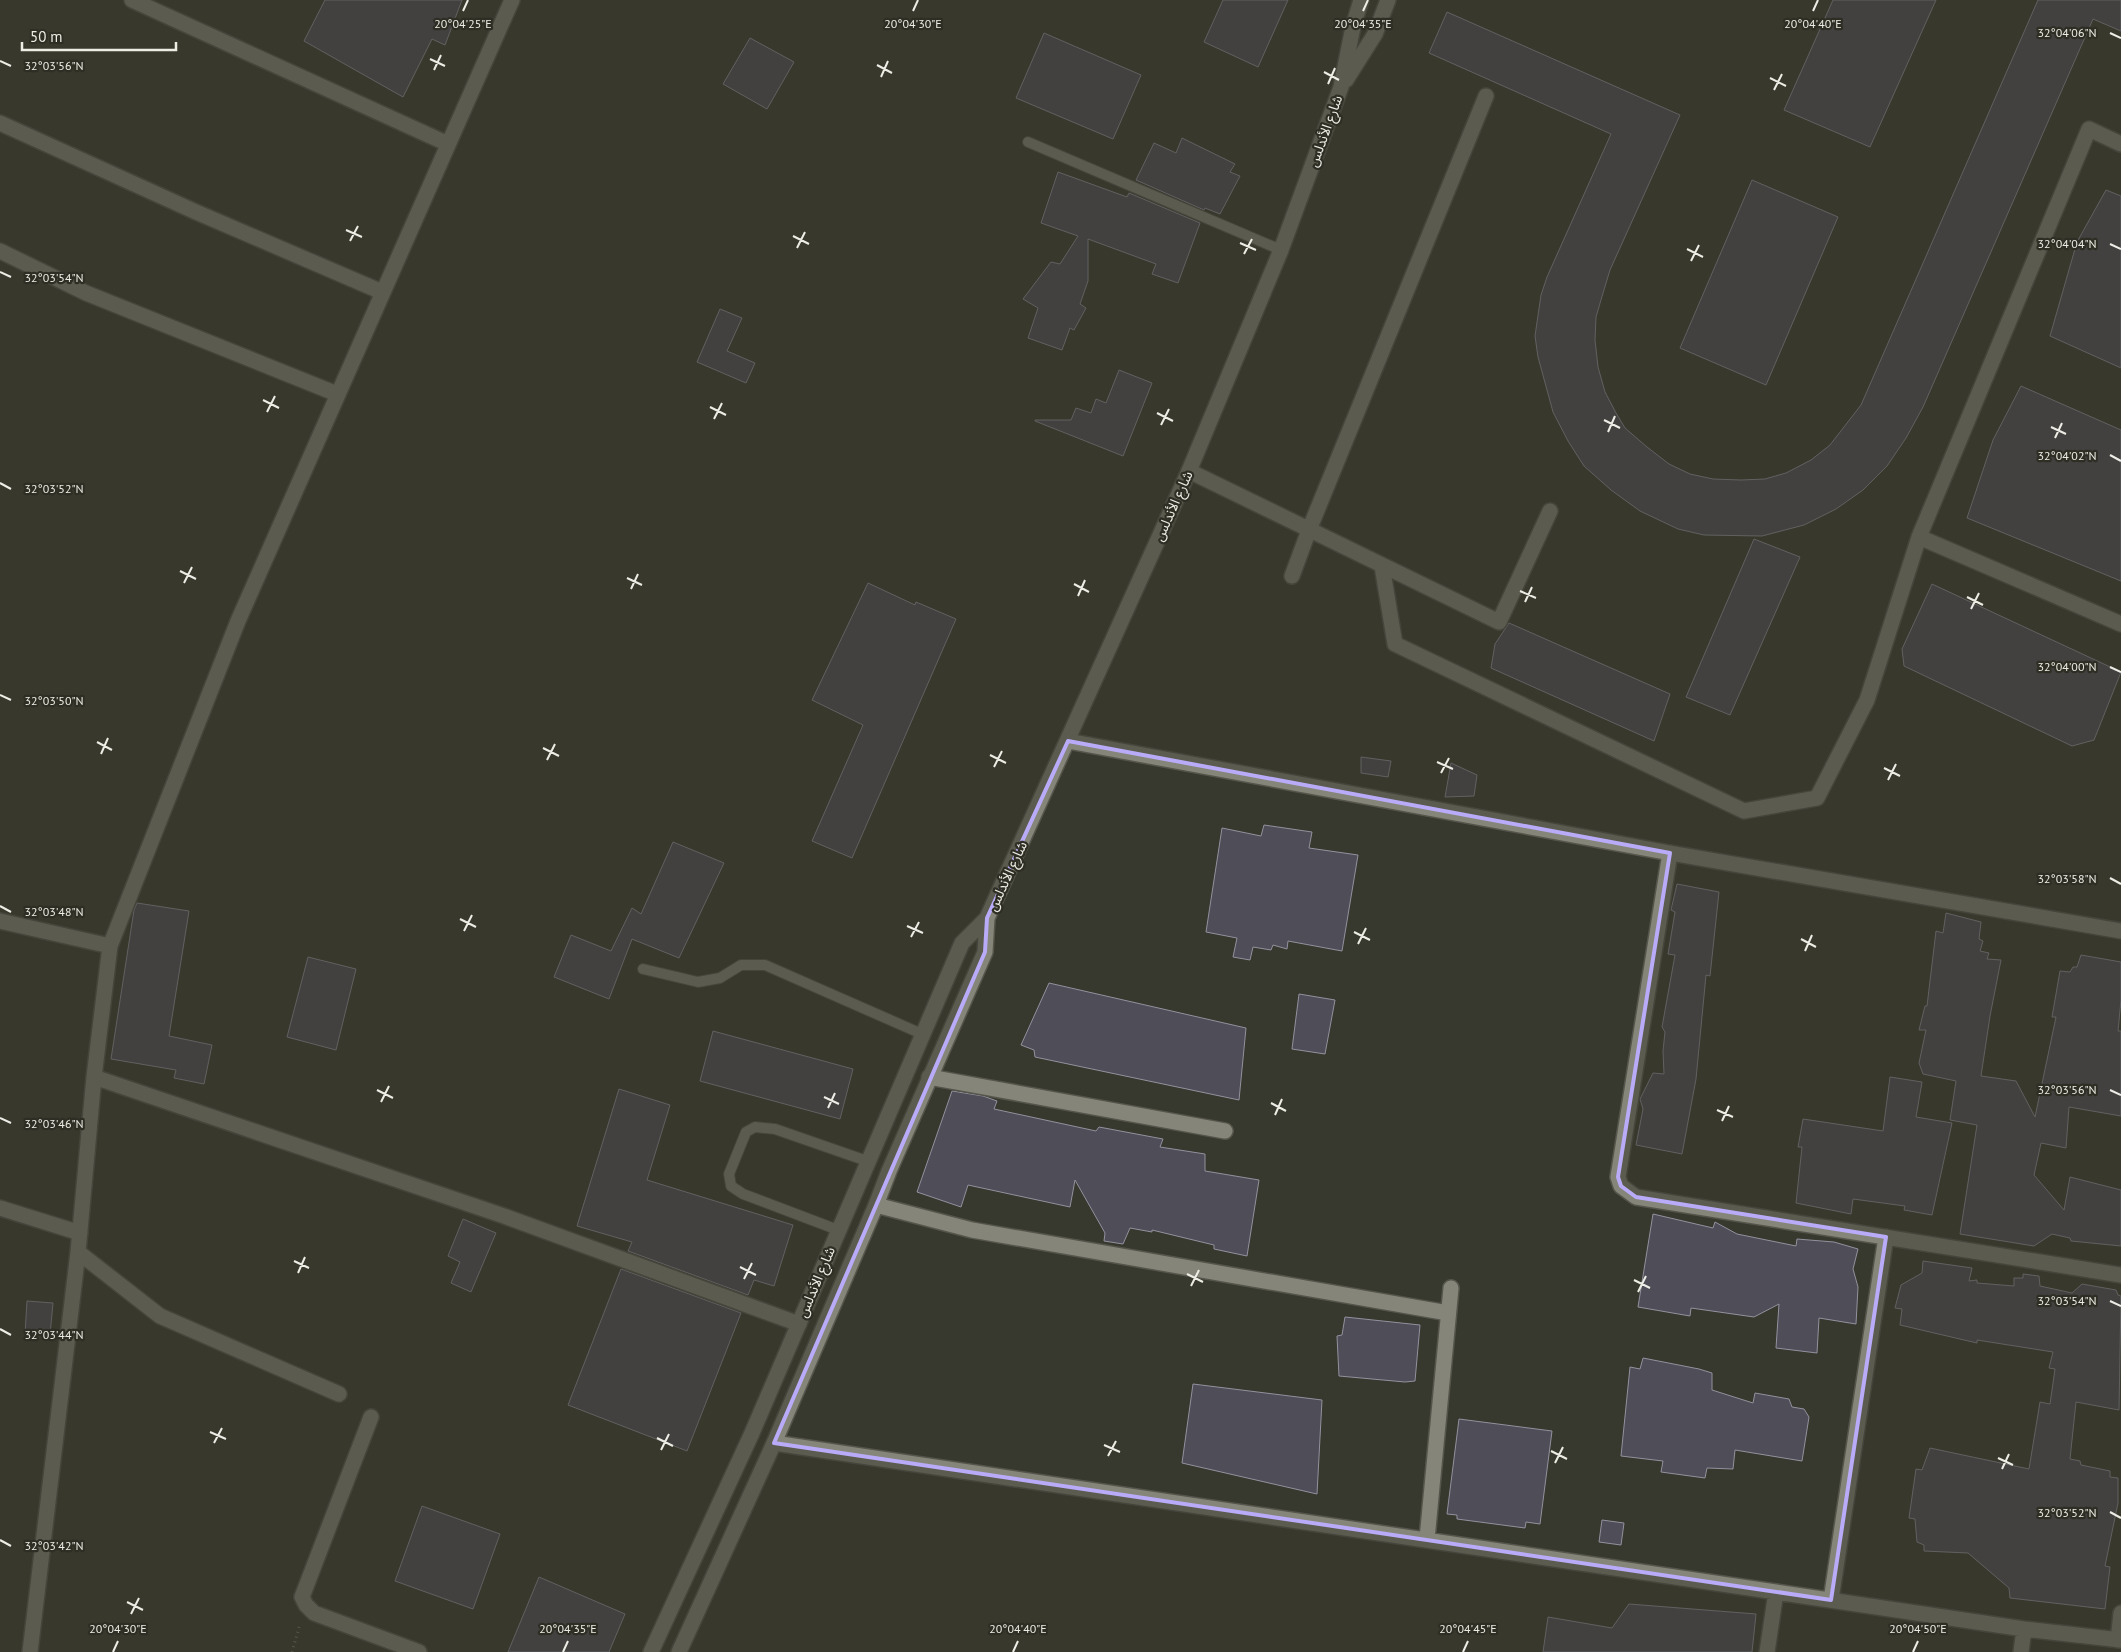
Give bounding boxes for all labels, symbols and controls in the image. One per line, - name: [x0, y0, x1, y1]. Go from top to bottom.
- text: 20°04'25"E: [434, 16, 492, 31]
- text: 20°04'30"E: [884, 16, 942, 31]
- text: 20°04'35"E: [1334, 16, 1392, 31]
- text: 20°04'40"E: [1784, 16, 1842, 31]
- scale bar: [22, 20, 176, 52]
- text: 32°04'06"N: [2037, 25, 2097, 40]
- text: 50 m: [30, 27, 63, 46]
- text: 32°03'56"N: [24, 58, 84, 73]
- street label: شارع الأندلس: [1304, 93, 1348, 170]
- text: 32°04'04"N: [2037, 236, 2097, 251]
- text: 32°03'54"N: [24, 270, 84, 285]
- text: 32°04'02"N: [2037, 448, 2097, 463]
- street label: شارع الأندلس: [1150, 468, 1198, 545]
- text: 32°03'52"N: [24, 481, 84, 496]
- text: 32°04'00"N: [2037, 659, 2097, 674]
- text: 32°03'50"N: [24, 693, 84, 708]
- street label: شارع الأندلس: [983, 838, 1033, 915]
- text: 32°03'58"N: [2037, 871, 2097, 886]
- text: 32°03'48"N: [24, 904, 84, 919]
- text: 32°03'56"N: [2037, 1082, 2097, 1097]
- text: 32°03'46"N: [24, 1116, 84, 1131]
- street label: شارع الأندلس: [793, 1244, 841, 1321]
- text: 32°03'54"N: [2037, 1293, 2097, 1308]
- text: 32°03'44"N: [24, 1327, 84, 1342]
- text: 32°03'52"N: [2037, 1505, 2097, 1520]
- text: 32°03'42"N: [24, 1538, 84, 1553]
- text: 20°04'30"E: [89, 1621, 147, 1636]
- text: 20°04'35"E: [539, 1621, 597, 1636]
- text: 20°04'40"E: [989, 1621, 1047, 1636]
- text: 20°04'45"E: [1439, 1621, 1497, 1636]
- text: 20°04'50"E: [1889, 1621, 1947, 1636]

